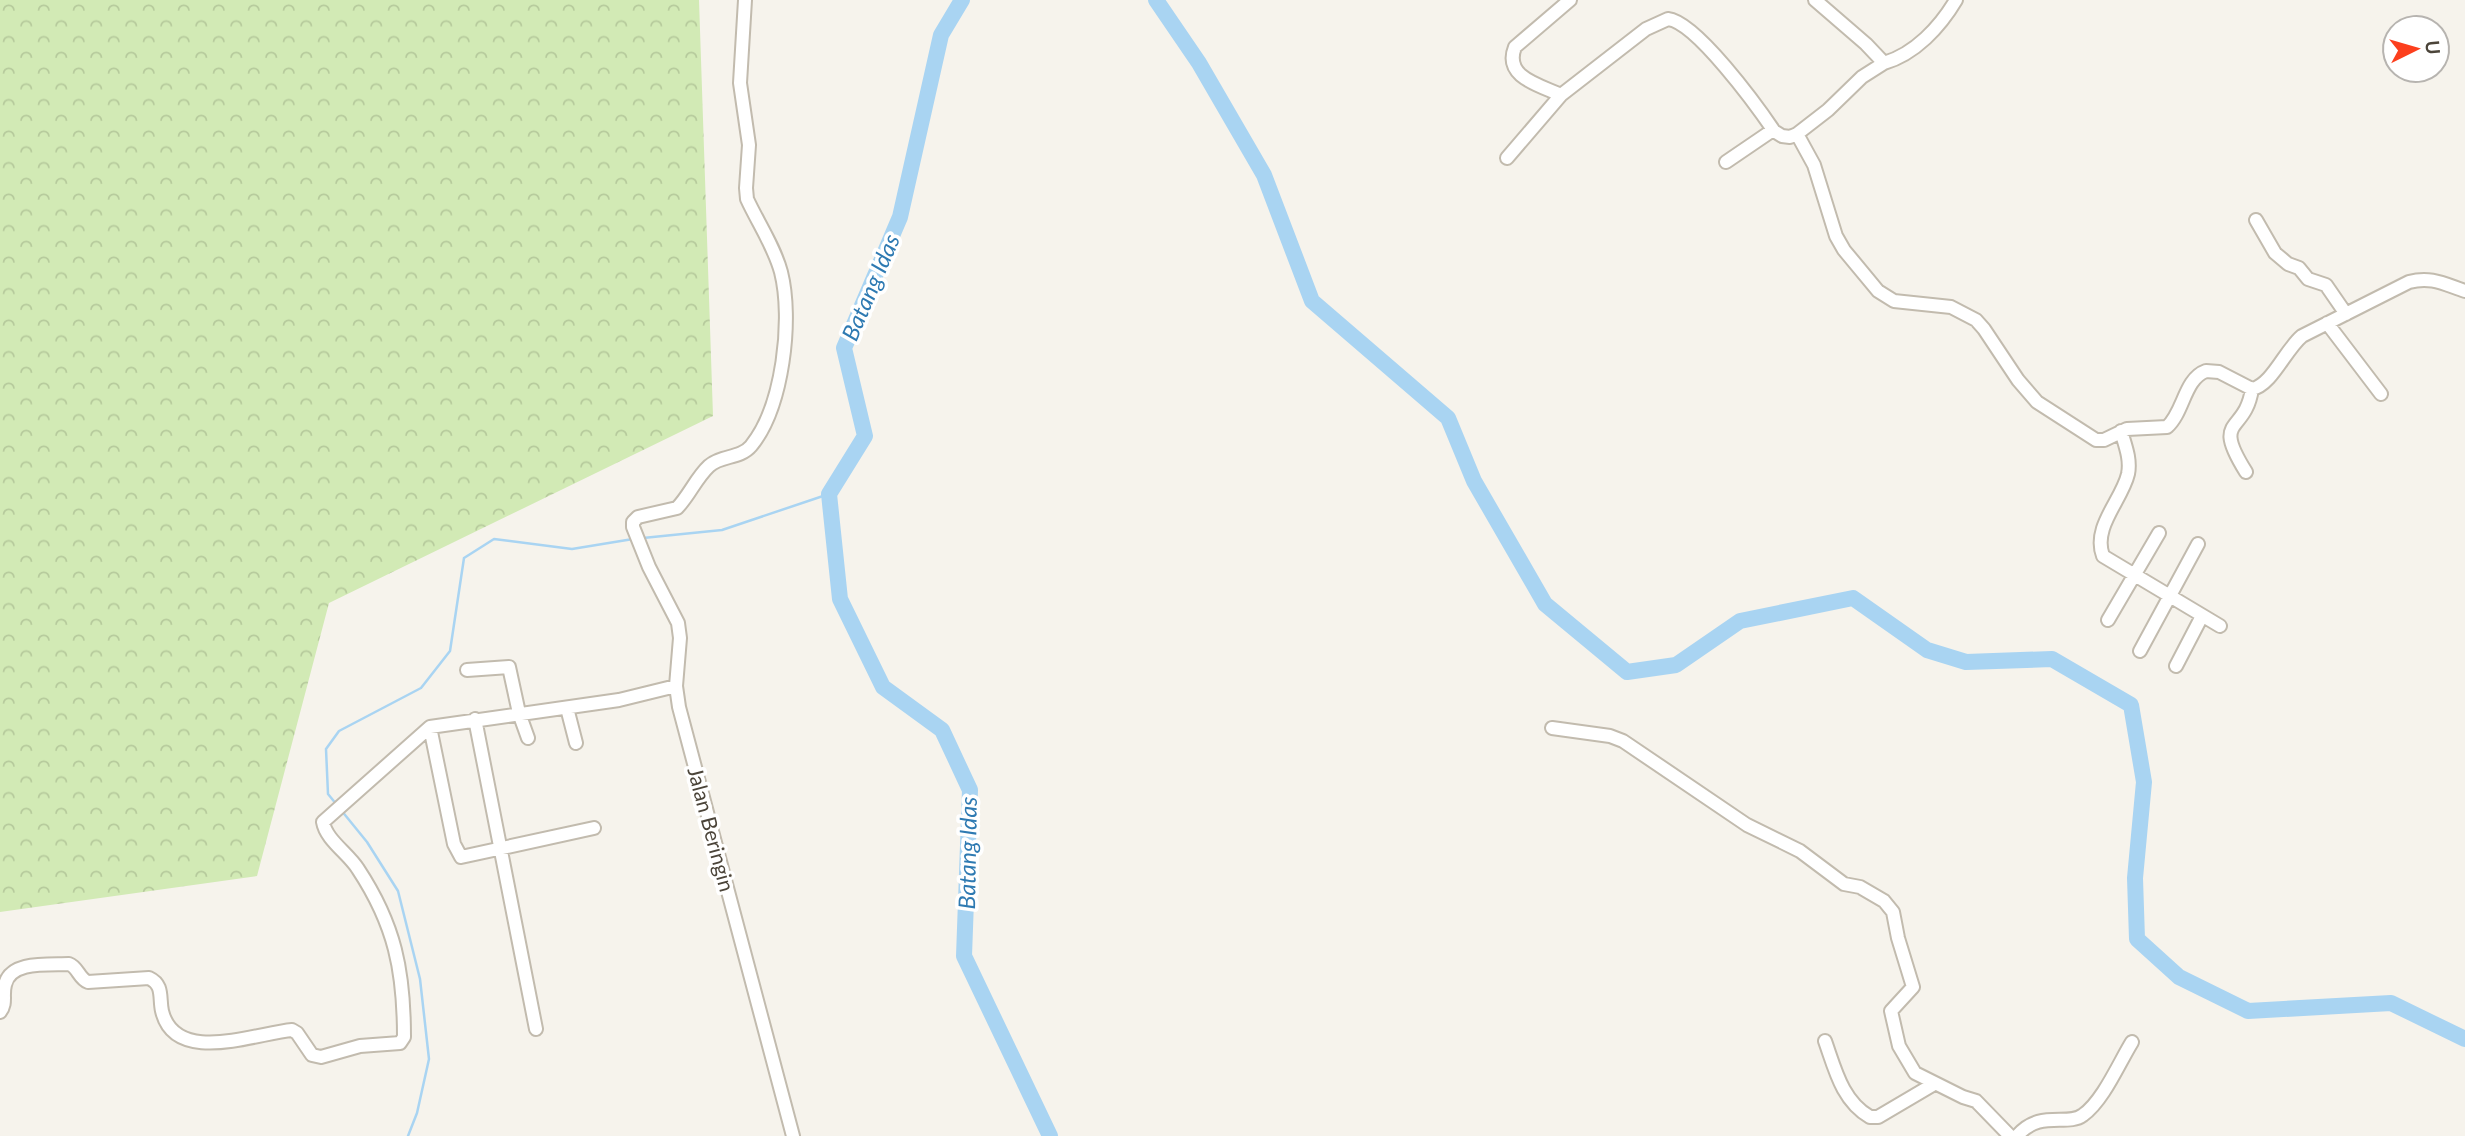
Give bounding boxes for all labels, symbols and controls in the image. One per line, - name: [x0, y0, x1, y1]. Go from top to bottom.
- north arrow: [2381, 14, 2451, 84]
- text: U: [2421, 39, 2446, 56]
- water label: Batang Idas: [835, 230, 905, 344]
- street label: Jalan Beringin: [683, 764, 741, 894]
- water label: Batang Idas: [952, 796, 982, 910]

